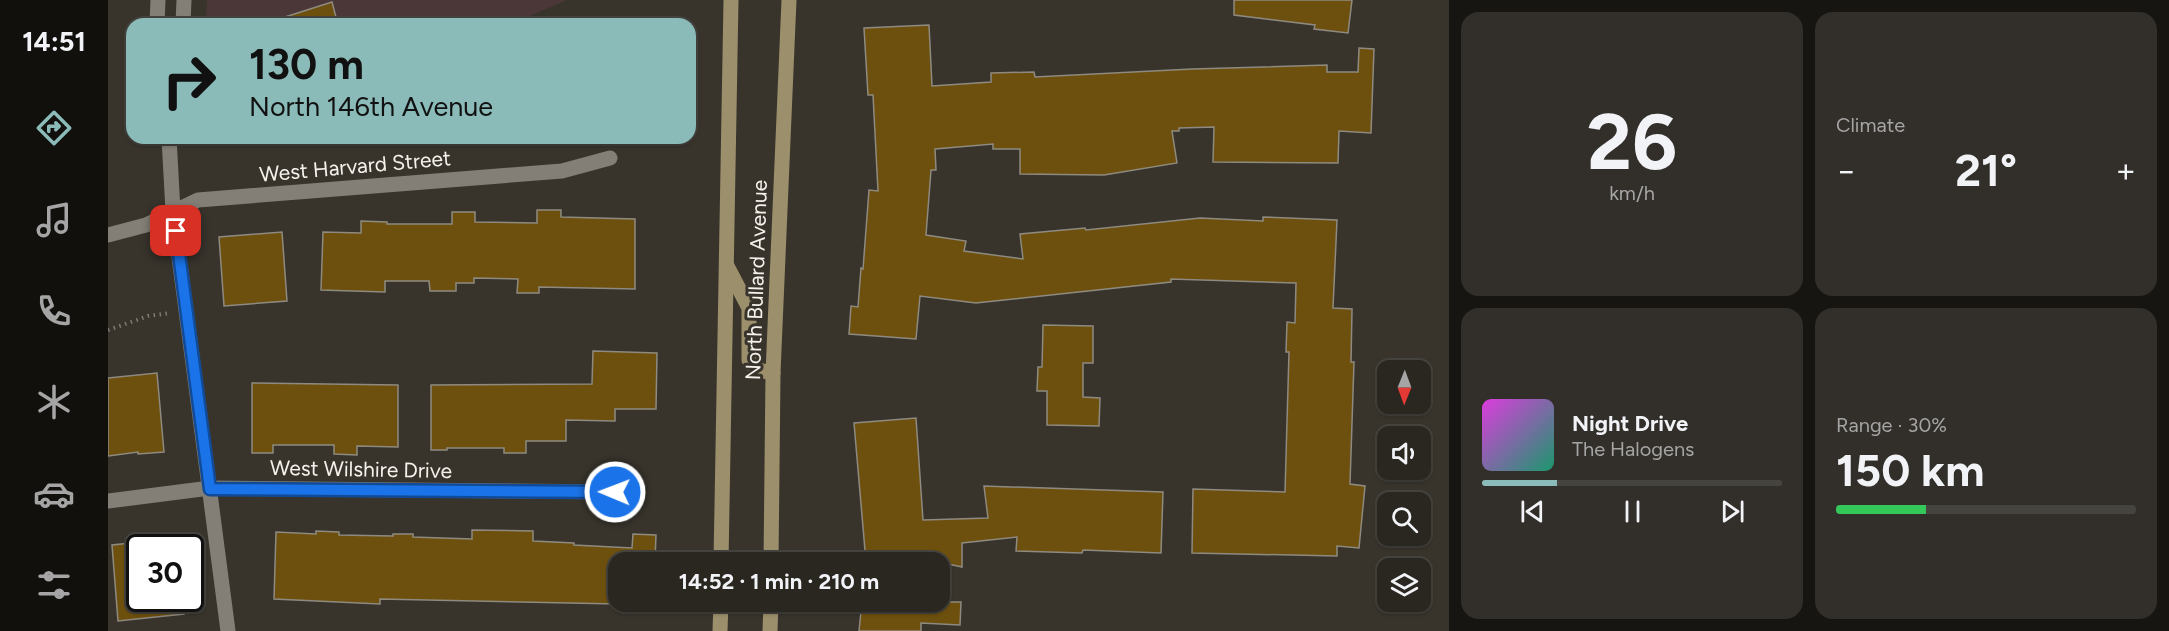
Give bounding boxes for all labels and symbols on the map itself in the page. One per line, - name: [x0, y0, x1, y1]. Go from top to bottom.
- street label: West Harvard Street: [258, 145, 452, 187]
- street label: North Bullard Avenue: [740, 179, 772, 381]
- pin: [150, 205, 201, 256]
- north arrow: [1377, 360, 1431, 414]
- street label: West Wilshire Drive: [270, 455, 452, 483]
- position arrow: [583, 460, 647, 524]
- speed limit sign: 30: [126, 534, 204, 612]

